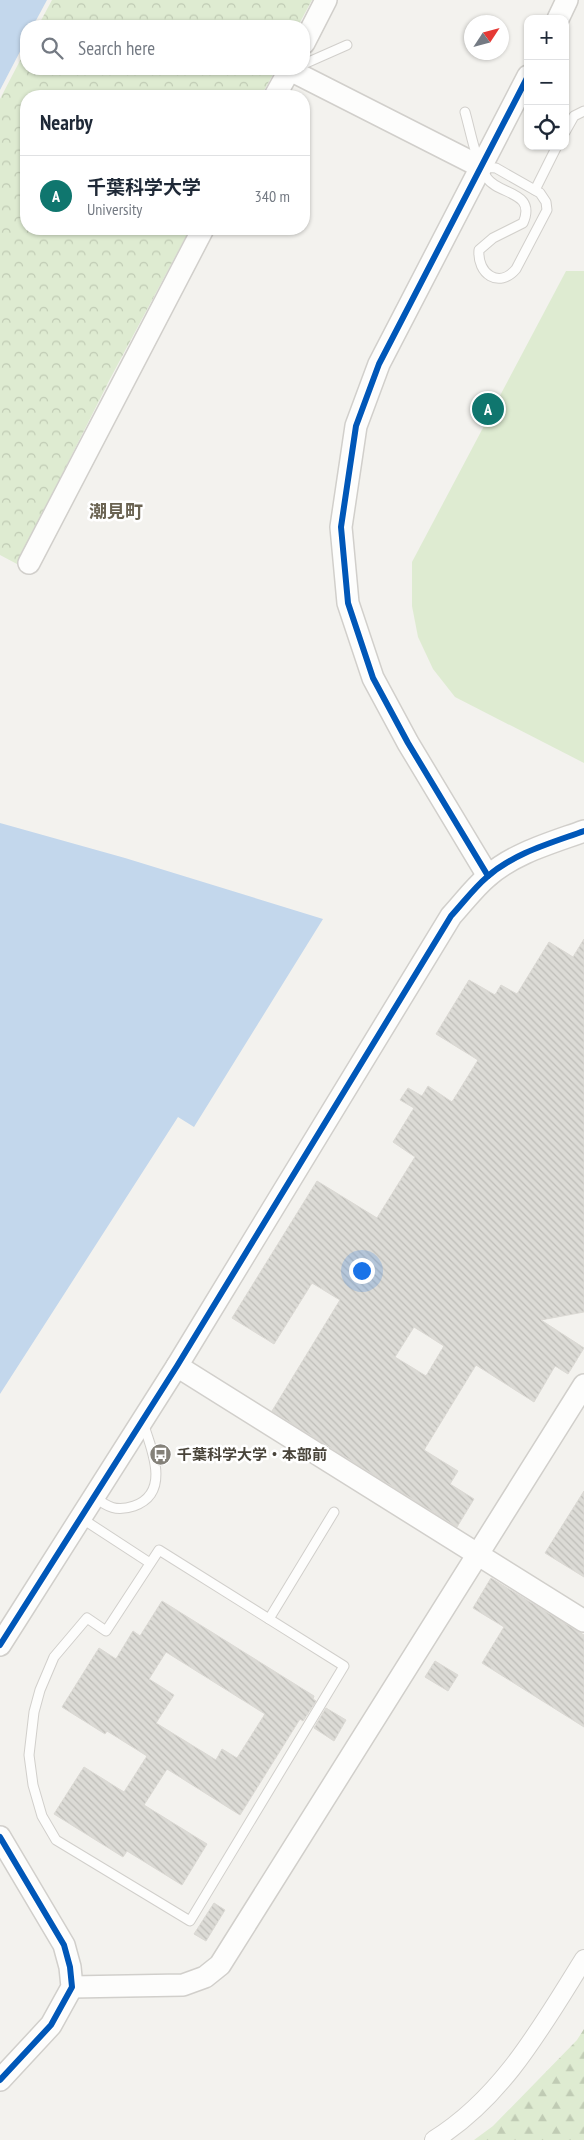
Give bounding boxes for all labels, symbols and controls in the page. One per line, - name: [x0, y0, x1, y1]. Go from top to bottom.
- north arrow: [464, 15, 509, 60]
- map controls: [524, 15, 569, 150]
- button: +: [524, 15, 569, 60]
- search box: [20, 20, 310, 75]
- icon: search: [38, 34, 66, 62]
- text: Search here: [78, 36, 155, 60]
- button: −: [524, 60, 569, 105]
- button: locate: [524, 105, 569, 150]
- text: Nearby: [40, 109, 93, 136]
- text: 千葉科学大学: [87, 175, 201, 199]
- text: A: [52, 186, 60, 206]
- text: 340 m: [255, 186, 290, 206]
- text: University: [87, 199, 142, 219]
- pin: A: [472, 390, 504, 428]
- district label: 潮見町: [89, 500, 143, 523]
- your location: [349, 1258, 375, 1284]
- bus stop icon: 千葉科学大学・本部前: [149, 1442, 173, 1466]
- place label: 千葉科学大学・本部前: [177, 1445, 327, 1464]

